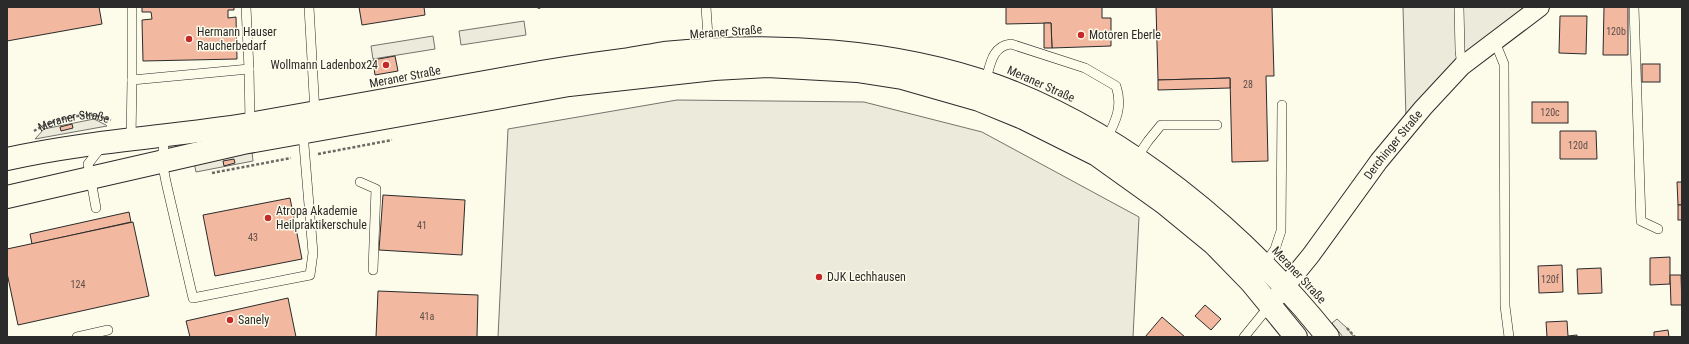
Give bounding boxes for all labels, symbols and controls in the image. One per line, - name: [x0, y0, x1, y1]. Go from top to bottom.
- street label: Meraner Straße: [689, 22, 763, 42]
- place label: Hermann Hauser Raucherbedarf: [197, 25, 277, 53]
- house number: 120b: [1606, 26, 1626, 37]
- place label: Motoren Eberle: [1089, 28, 1161, 42]
- marker: Motoren Eberle: [1076, 30, 1086, 40]
- marker: Hermann Hauser Raucherbedarf: [184, 34, 194, 44]
- place label: Wollmann Ladenbox24: [271, 58, 378, 72]
- marker: Wollmann Ladenbox24: [381, 60, 391, 70]
- street label: Meraner Straße: [368, 63, 442, 91]
- street label: Meraner Straße: [1005, 63, 1077, 105]
- house number: 28: [1243, 79, 1253, 90]
- street label: Derchinger Straße: [1361, 107, 1425, 182]
- house number: 120c: [1540, 107, 1560, 118]
- street label: Meraner Straße: [36, 108, 111, 134]
- house number: 120d: [1568, 140, 1588, 151]
- place label: Atropa Akademie Heilpraktikerschule: [276, 204, 367, 232]
- marker: Atropa Akademie Heilpraktikerschule: [263, 213, 273, 223]
- house number: 41: [417, 220, 427, 231]
- house number: 43: [248, 232, 258, 243]
- street label: Meraner Straße: [1269, 244, 1329, 307]
- place label: DJK Lechhausen: [827, 270, 906, 284]
- marker: DJK Lechhausen: [814, 272, 824, 282]
- house number: 120f: [1541, 274, 1560, 285]
- house number: 124: [71, 279, 85, 290]
- house number: 41a: [420, 311, 435, 322]
- place label: Sanely: [238, 313, 269, 327]
- marker: Sanely: [225, 315, 235, 325]

